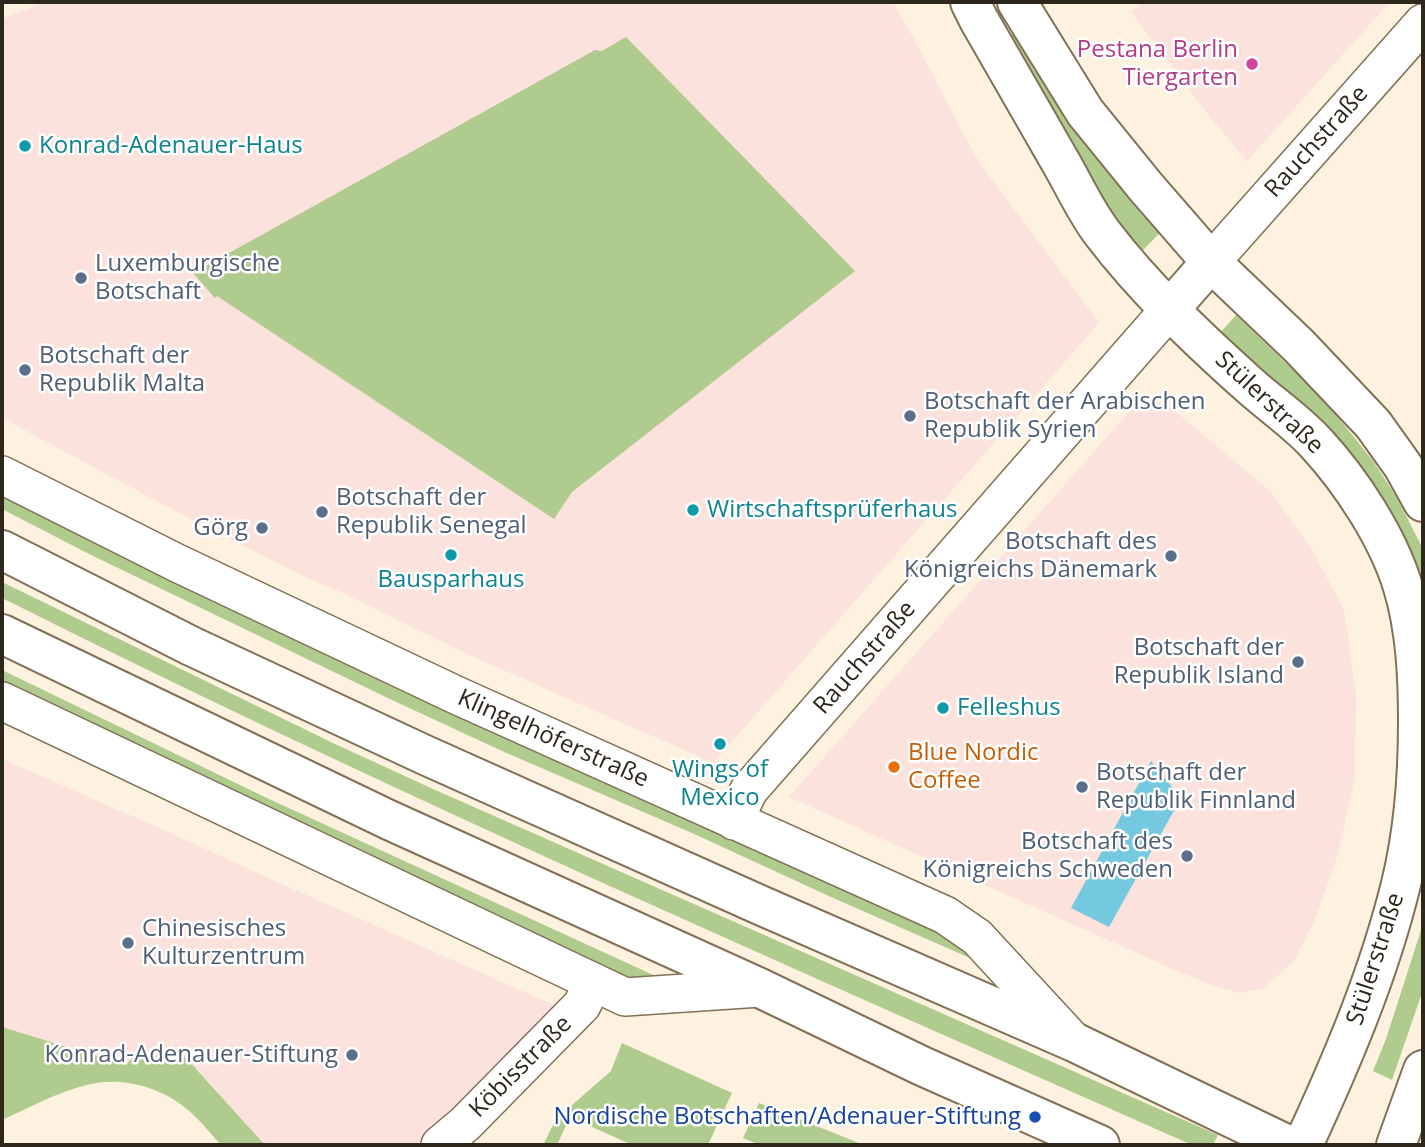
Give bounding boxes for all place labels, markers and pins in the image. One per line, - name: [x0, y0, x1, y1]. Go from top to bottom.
- place label: Pestana Berlin Tiergarten: [1077, 36, 1238, 92]
- marker: Pestana Berlin Tiergarten: [1244, 56, 1260, 72]
- place label: Konrad-Adenauer-Haus: [39, 132, 303, 160]
- marker: Konrad-Adenauer-Haus: [17, 138, 33, 154]
- place label: Luxemburgische Botschaft: [95, 250, 280, 306]
- marker: Luxemburgische Botschaft: [73, 270, 89, 286]
- place label: Botschaft der Republik Malta: [39, 342, 205, 398]
- marker: Botschaft der Republik Malta: [17, 362, 33, 378]
- place label: Botschaft der Arabischen Republik Syrien: [924, 388, 1205, 444]
- marker: Botschaft der Arabischen Republik Syrien: [902, 408, 918, 424]
- place label: Botschaft der Republik Senegal: [336, 484, 527, 540]
- place label: Wirtschaftsprüferhaus: [707, 496, 957, 524]
- marker: Wirtschaftsprüferhaus: [685, 502, 701, 518]
- marker: Botschaft der Republik Senegal: [314, 504, 330, 520]
- place label: Görg: [193, 514, 248, 542]
- marker: Görg: [254, 520, 270, 536]
- place label: Botschaft des Königreichs Dänemark: [904, 528, 1157, 584]
- marker: Bausparhaus: [443, 547, 459, 563]
- marker: Botschaft des Königreichs Dänemark: [1163, 548, 1179, 564]
- place label: Bausparhaus: [377, 566, 525, 594]
- place label: Botschaft der Republik Island: [1114, 634, 1284, 690]
- marker: Botschaft der Republik Island: [1290, 654, 1306, 670]
- place label: Felleshus: [957, 694, 1061, 722]
- marker: Felleshus: [935, 700, 951, 716]
- marker: Wings of Mexico: [712, 736, 728, 752]
- place label: Blue Nordic Coffee: [908, 739, 1039, 795]
- place label: Wings of Mexico: [672, 756, 768, 812]
- marker: Blue Nordic Coffee: [886, 759, 902, 775]
- place label: Botschaft der Republik Finnland: [1096, 759, 1296, 815]
- marker: Botschaft der Republik Finnland: [1074, 779, 1090, 795]
- place label: Botschaft des Königreichs Schweden: [923, 828, 1173, 884]
- marker: Botschaft des Königreichs Schweden: [1179, 848, 1195, 864]
- place label: Chinesisches Kulturzentrum: [142, 915, 305, 971]
- marker: Chinesisches Kulturzentrum: [120, 935, 136, 951]
- place label: Konrad-Adenauer-Stiftung: [45, 1041, 338, 1069]
- marker: Konrad-Adenauer-Stiftung: [344, 1047, 360, 1063]
- place label: Nordische Botschaften/Adenauer-Stiftung: [553, 1103, 1021, 1131]
- marker: Nordische Botschaften/Adenauer-Stiftung: [1027, 1109, 1043, 1125]

